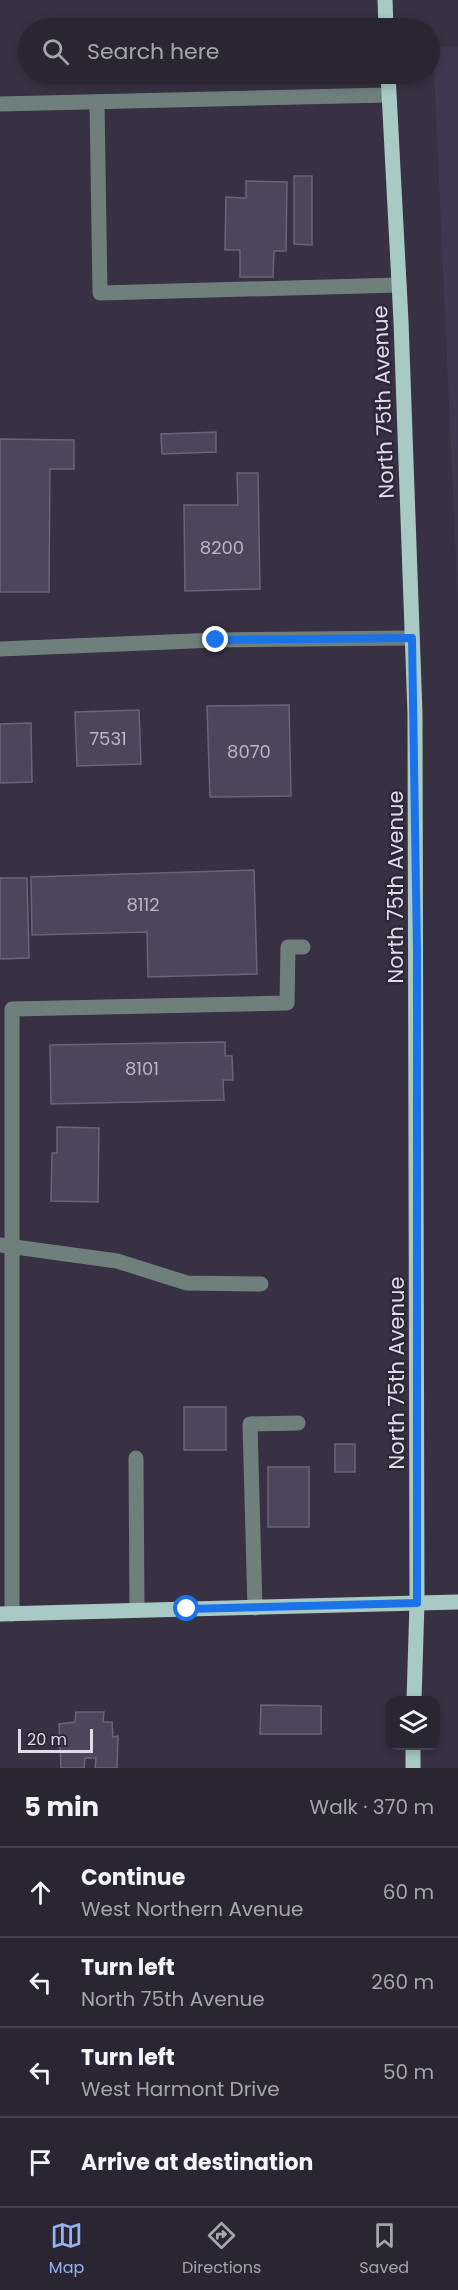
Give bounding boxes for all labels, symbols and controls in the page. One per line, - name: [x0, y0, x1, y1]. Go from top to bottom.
- search box: [18, 18, 440, 84]
- icon: search: [39, 35, 72, 68]
- text: Search here: [87, 36, 220, 67]
- street label: North 75th Avenue: [365, 305, 401, 499]
- house number: 8200: [200, 535, 244, 560]
- route end: [202, 626, 228, 652]
- house number: 7531: [89, 726, 127, 751]
- house number: 8070: [227, 739, 271, 764]
- street label: North 75th Avenue: [381, 791, 410, 983]
- house number: 8112: [126, 892, 160, 917]
- house number: 8101: [125, 1056, 159, 1081]
- street label: North 75th Avenue: [382, 1277, 411, 1469]
- route start: [173, 1595, 199, 1621]
- map controls: [386, 1696, 440, 1750]
- button: layers: [386, 1696, 440, 1750]
- scale bar: [18, 1726, 93, 1754]
- text: 20 m: [27, 1728, 67, 1751]
- text: 5 min: [24, 1789, 99, 1825]
- text: Walk · 370 m: [310, 1793, 434, 1821]
- text: Continue: [81, 1862, 185, 1893]
- icon: ahead: [24, 1876, 57, 1909]
- text: 60 m: [383, 1878, 434, 1906]
- text: West Northern Avenue: [81, 1895, 303, 1923]
- text: Turn left: [81, 1952, 175, 1983]
- icon: left: [24, 1966, 57, 1999]
- text: 260 m: [371, 1968, 434, 1996]
- text: North 75th Avenue: [81, 1985, 265, 2013]
- text: Turn left: [81, 2042, 175, 2073]
- icon: left: [24, 2056, 57, 2089]
- text: 50 m: [383, 2058, 434, 2086]
- text: West Harmont Drive: [81, 2075, 280, 2103]
- icon: arrive: [24, 2146, 57, 2179]
- text: Arrive at destination: [81, 2147, 313, 2178]
- tab: Map: [49, 2219, 84, 2280]
- tab: Directions: [182, 2219, 261, 2280]
- tab: Saved: [359, 2219, 409, 2280]

